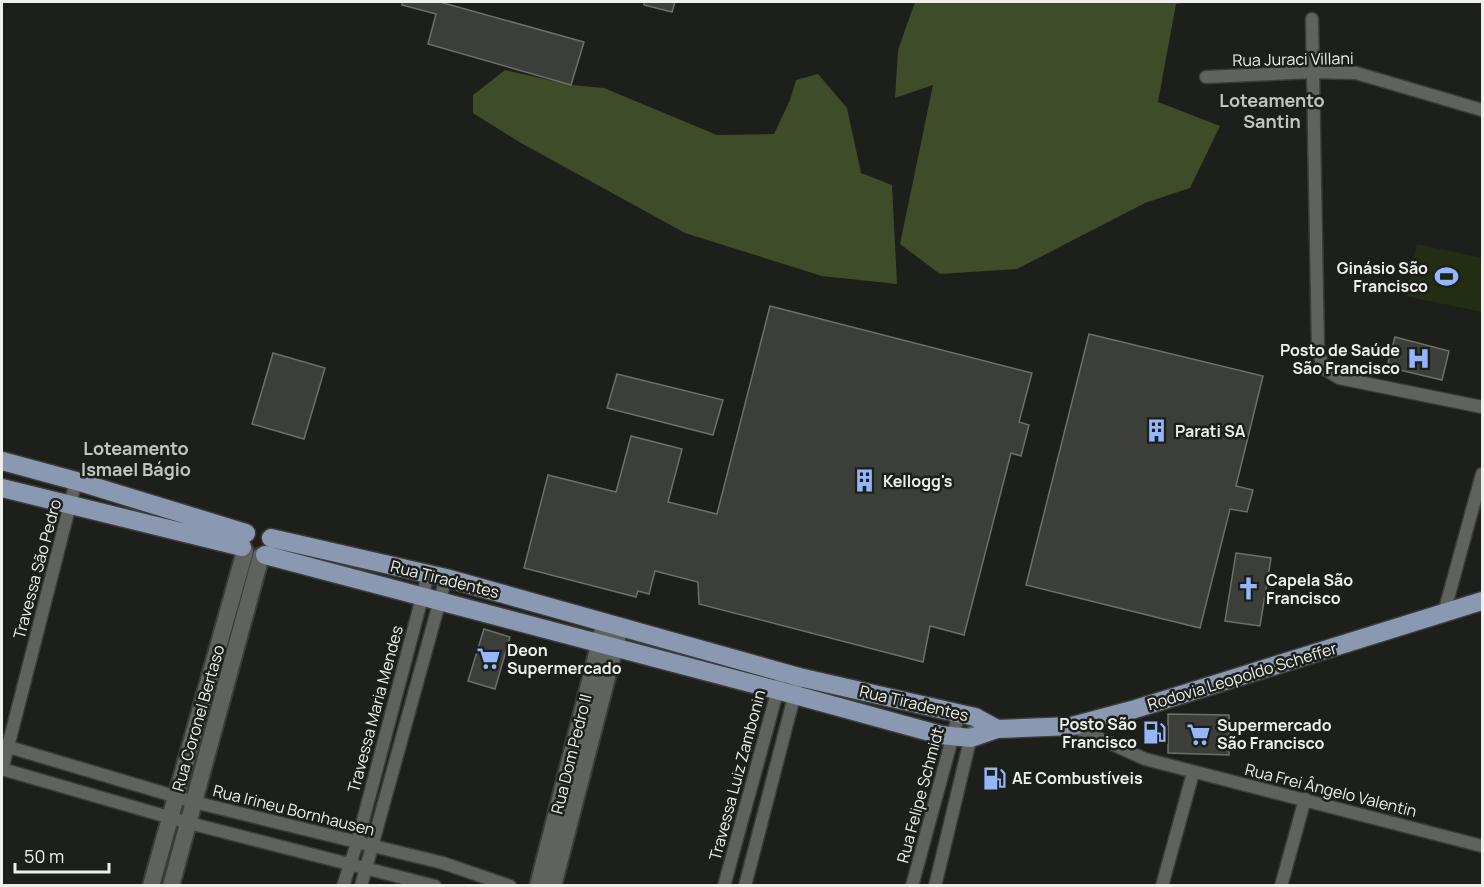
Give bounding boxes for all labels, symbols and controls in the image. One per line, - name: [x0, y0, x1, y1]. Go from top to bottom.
- street label: Rua Juraci Villani: [1232, 47, 1354, 71]
- district label: Loteamento Santin: [1219, 88, 1325, 133]
- place label: Ginásio São Francisco: [1337, 257, 1428, 297]
- sports icon: Ginásio São Francisco: [1433, 264, 1459, 290]
- place label: Posto de Saúde São Francisco: [1280, 339, 1400, 379]
- hospital icon: Posto de Saúde São Francisco: [1405, 346, 1431, 372]
- building icon: Parati SA: [1144, 418, 1170, 444]
- place label: Parati SA: [1175, 420, 1246, 442]
- district label: Loteamento Ismael Bágio: [81, 436, 191, 481]
- building icon: Kellogg's: [852, 468, 878, 494]
- place label: Kellogg's: [883, 470, 953, 492]
- street label: Travessa São Pedro: [8, 497, 66, 641]
- street label: Rua Tiradentes: [388, 555, 502, 603]
- place label: Capela São Francisco: [1266, 569, 1353, 609]
- church icon: Capela São Francisco: [1235, 576, 1261, 602]
- street label: Travessa Maria Mendes: [342, 623, 408, 795]
- street label: Rodovia Leopoldo Scheffer: [1145, 637, 1340, 715]
- place label: Deon Supermercado: [507, 639, 622, 679]
- street label: Rua Coronel Bertaso: [167, 642, 229, 794]
- supermarket icon: Deon Supermercado: [476, 646, 502, 672]
- street label: Rua Tiradentes: [857, 680, 971, 726]
- street label: Travessa Luiz Zambonin: [704, 687, 770, 863]
- street label: Rua Dom Pedro II: [545, 692, 597, 816]
- place label: Posto São Francisco: [1059, 713, 1137, 753]
- place label: Supermercado São Francisco: [1217, 714, 1332, 754]
- fuel station icon: Posto São Francisco: [1142, 720, 1168, 746]
- supermarket icon: Supermercado São Francisco: [1186, 721, 1212, 747]
- street label: Rua Felipe Schmidt: [891, 725, 949, 865]
- street label: Rua Frei Ângelo Valentin: [1243, 758, 1419, 822]
- fuel station icon: AE Combustíveis: [981, 765, 1007, 791]
- place label: AE Combustíveis: [1012, 767, 1143, 789]
- street label: Rua Irineu Bornhausen: [211, 779, 377, 841]
- scale bar: [15, 836, 110, 874]
- text: 50 m: [24, 844, 64, 868]

